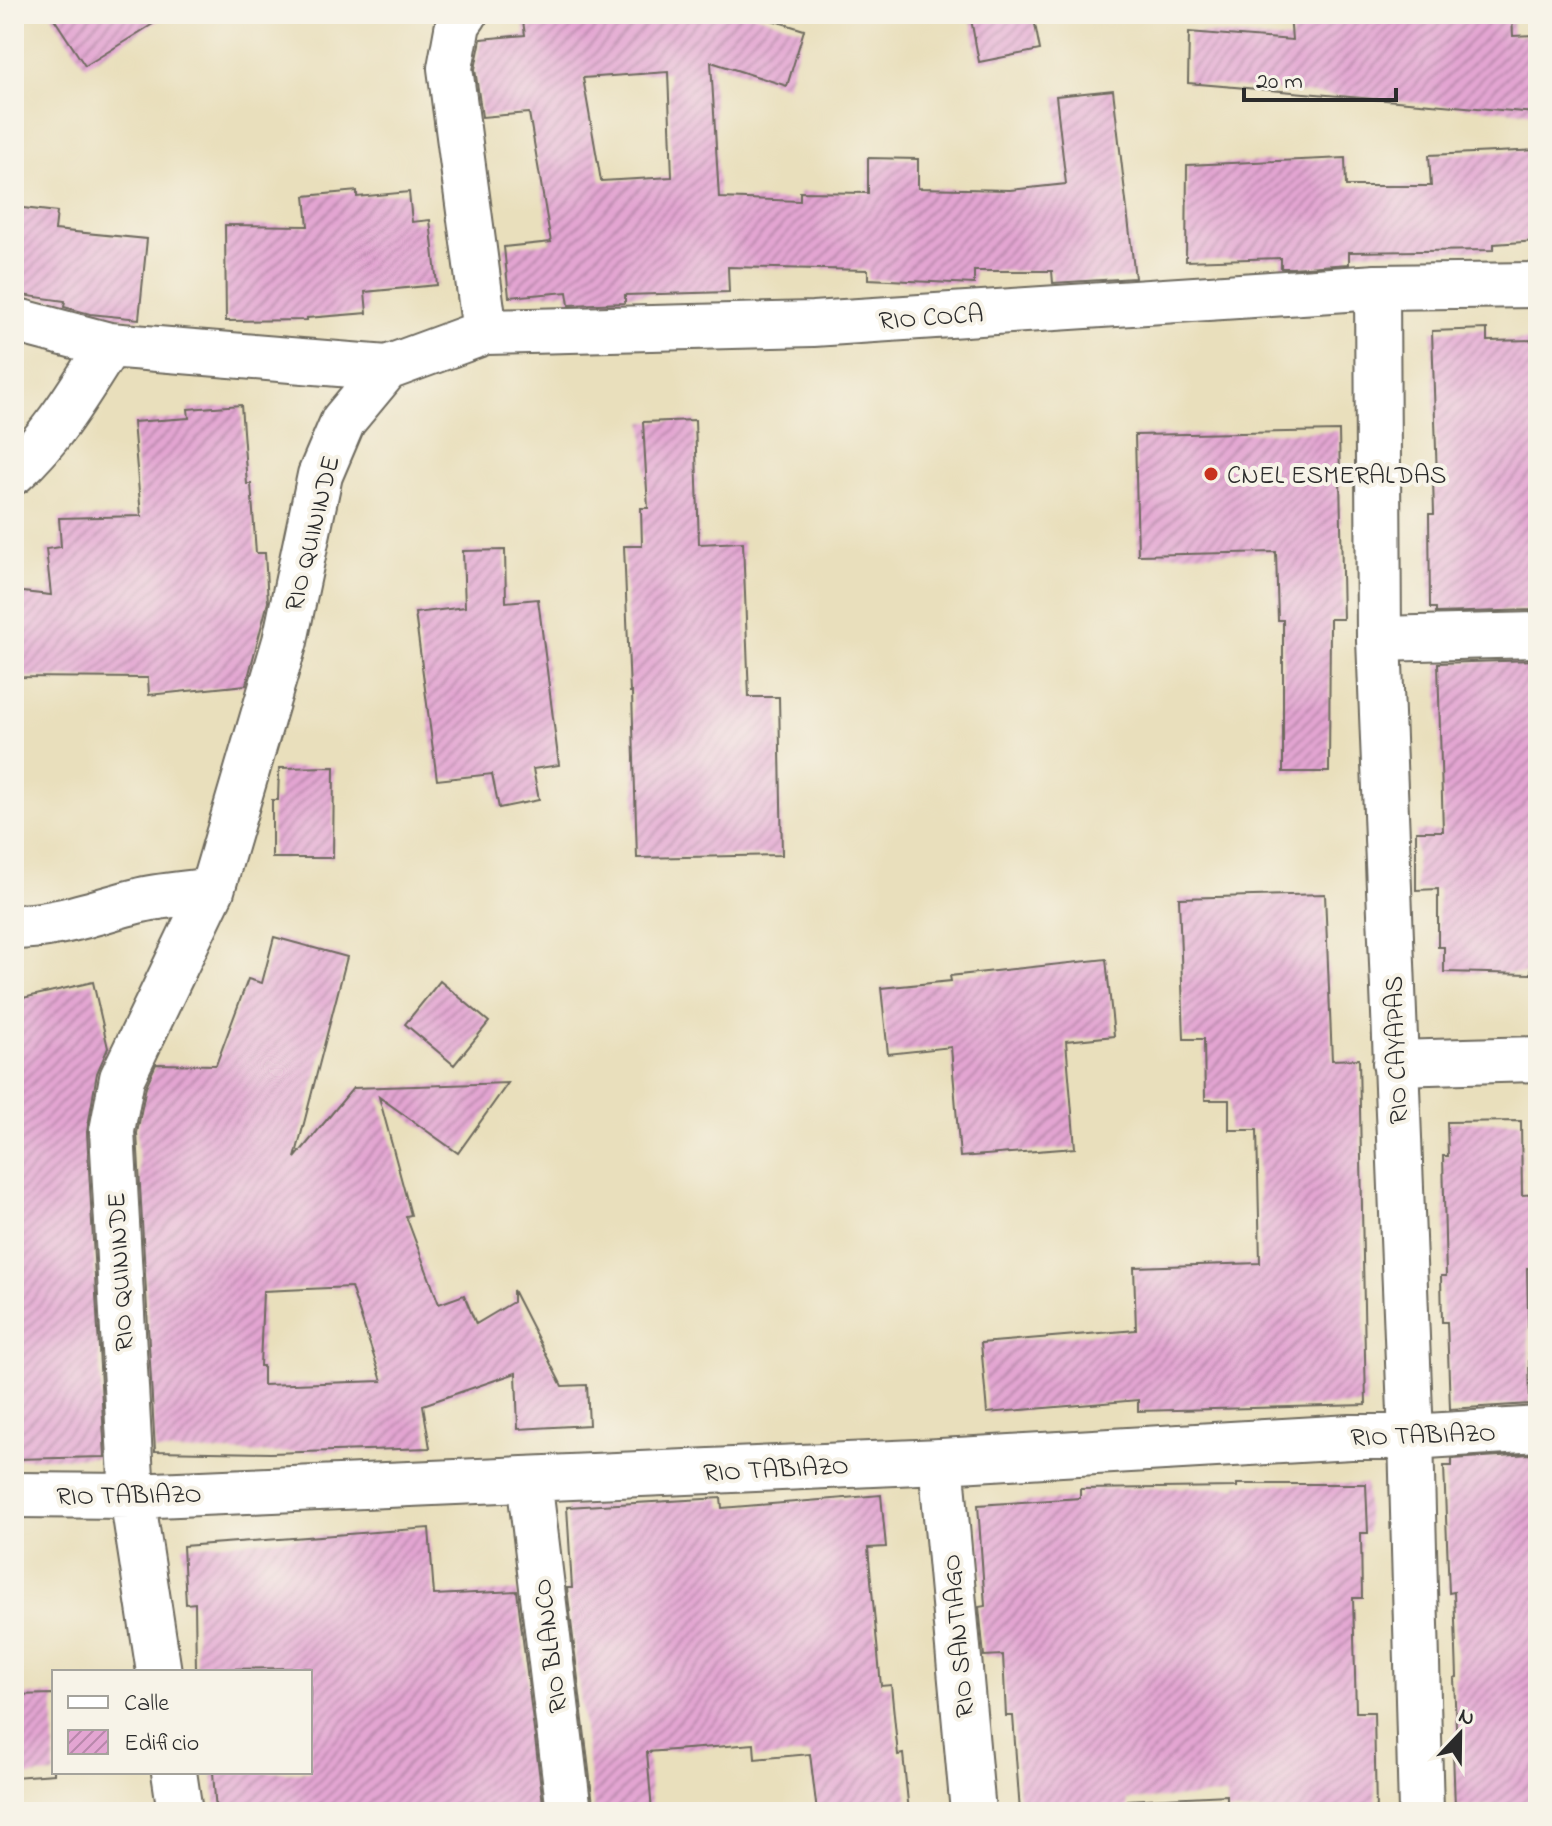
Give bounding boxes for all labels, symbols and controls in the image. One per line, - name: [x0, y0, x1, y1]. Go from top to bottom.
- scale bar: [1244, 52, 1396, 102]
- text: 20 m: [1256, 65, 1303, 100]
- street label: RIO COCA: [878, 296, 985, 342]
- street label: RIO QUININDE: [276, 452, 352, 616]
- place label: CNEL ESMERALDAS: [1227, 458, 1447, 496]
- marker: CNEL ESMERALDAS: [1202, 465, 1220, 483]
- street label: RIO CAYAPAS: [1376, 975, 1420, 1125]
- street label: RIO QUININDE: [99, 1191, 145, 1352]
- street label: RIO TABIAZO: [1350, 1415, 1496, 1459]
- street label: RIO TABIAZO: [703, 1448, 850, 1494]
- street label: RIO TABIAZO: [56, 1477, 202, 1517]
- street label: RIO SANTIAGO: [934, 1552, 986, 1719]
- street label: RIO BLANCO: [525, 1576, 579, 1715]
- legend: [52, 1670, 312, 1774]
- text: Calle: [124, 1687, 169, 1722]
- north arrow: [1420, 1694, 1500, 1774]
- text: N: [1453, 1701, 1479, 1736]
- text: Edificio: [124, 1727, 199, 1762]

